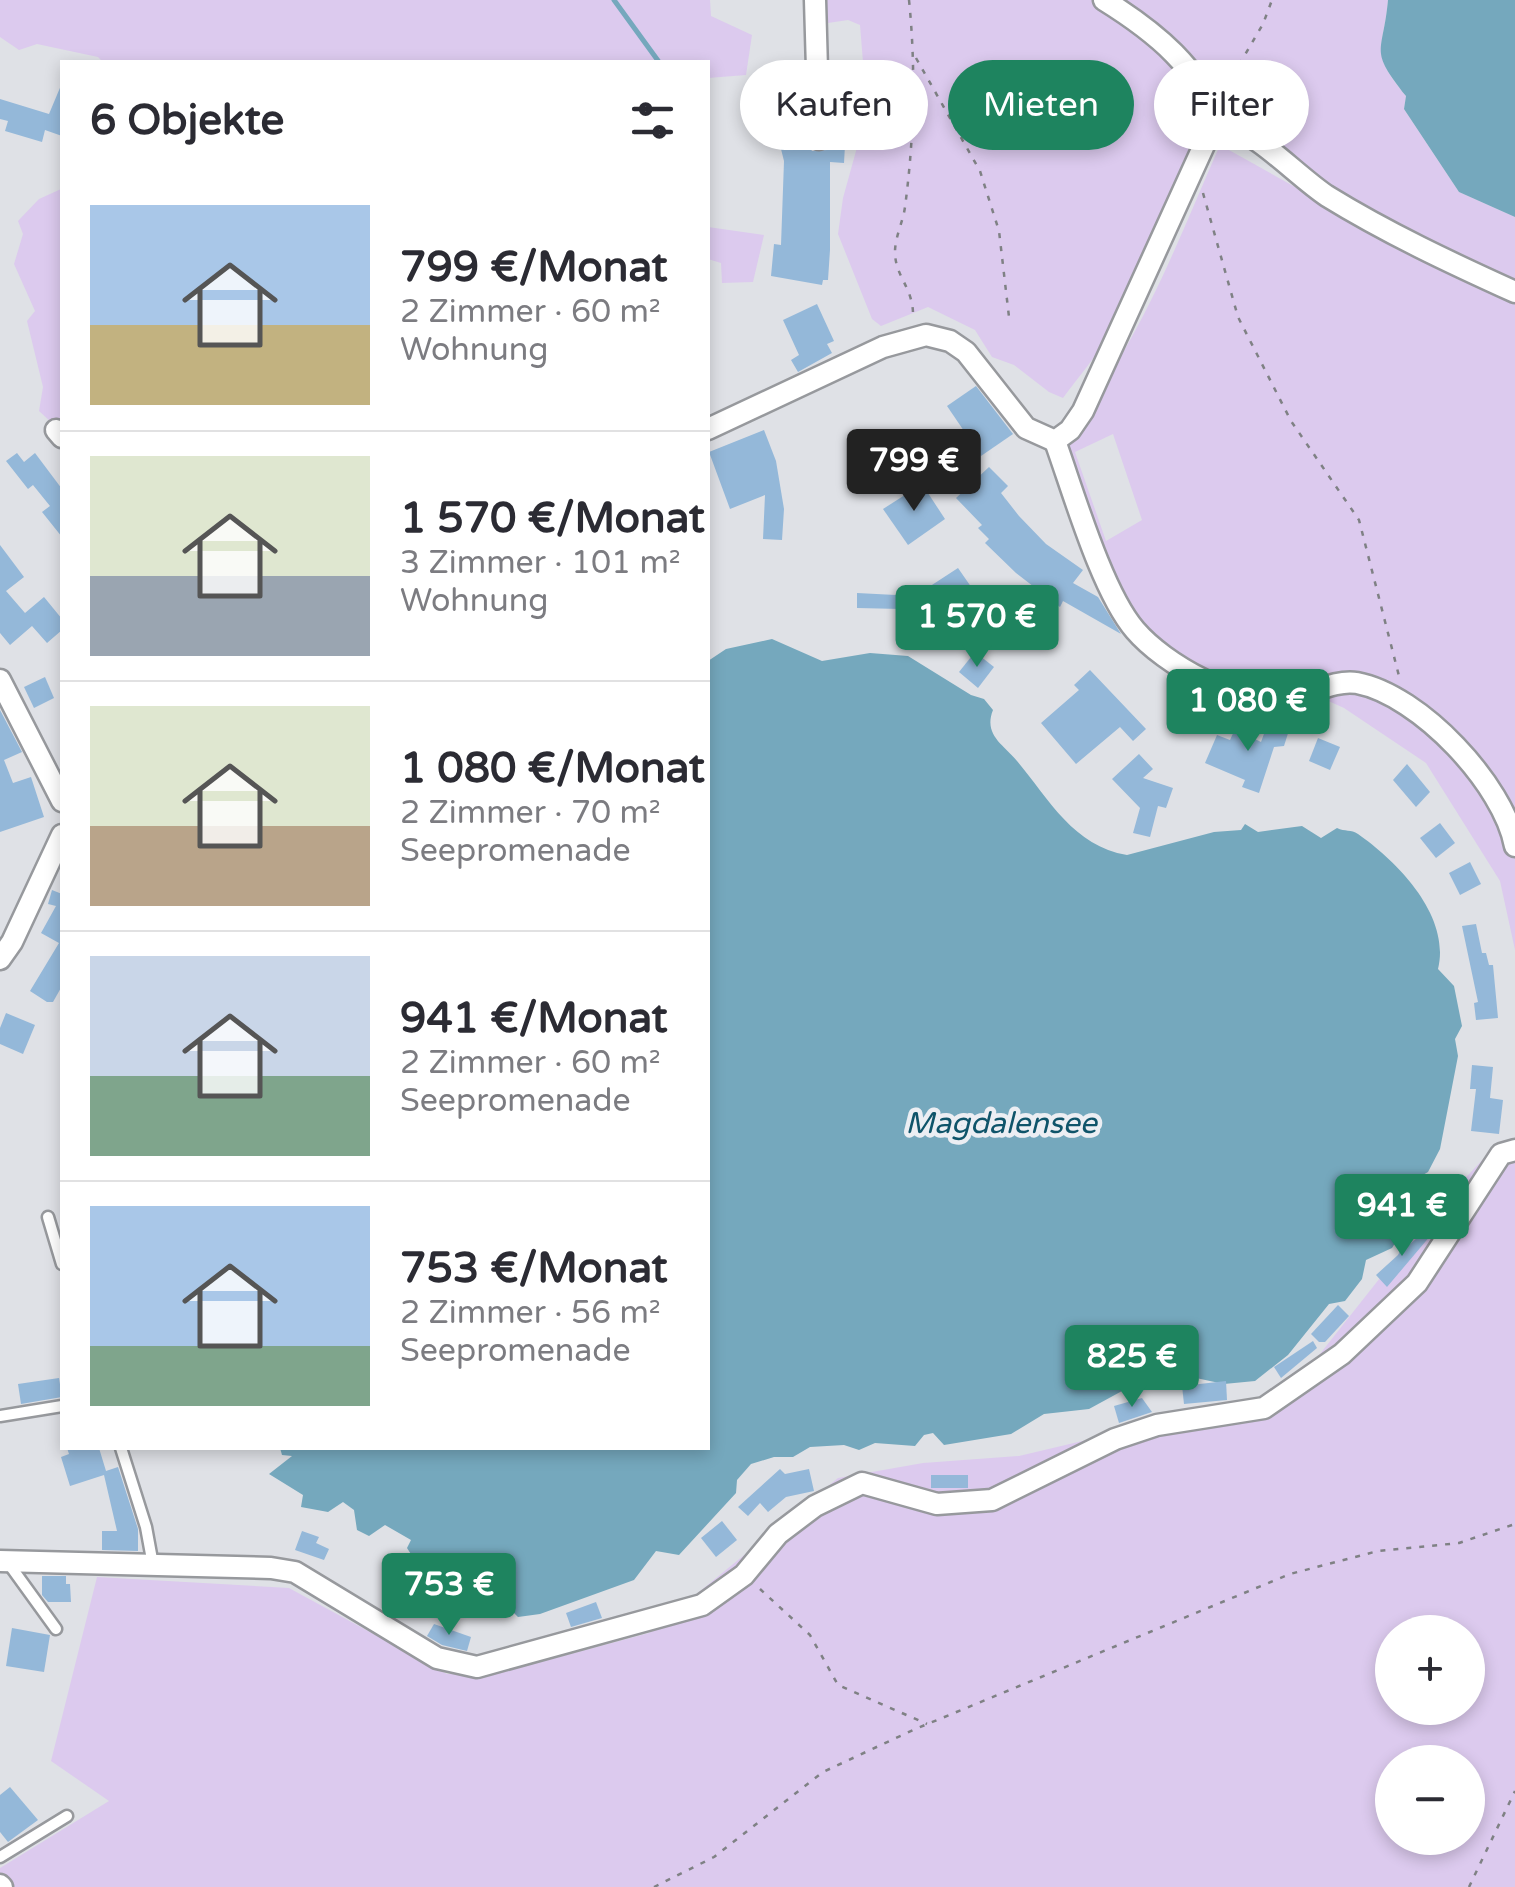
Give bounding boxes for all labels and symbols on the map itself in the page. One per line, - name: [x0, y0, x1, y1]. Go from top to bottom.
- pin: 799 €: [844, 429, 984, 514]
- pin: 1 570 €: [885, 585, 1069, 670]
- pin: 1 080 €: [1156, 669, 1340, 754]
- water label: Magdalensee: [905, 1105, 1099, 1142]
- pin: 941 €: [1332, 1174, 1472, 1259]
- pin: 825 €: [1062, 1325, 1202, 1410]
- pin: 753 €: [379, 1553, 519, 1638]

